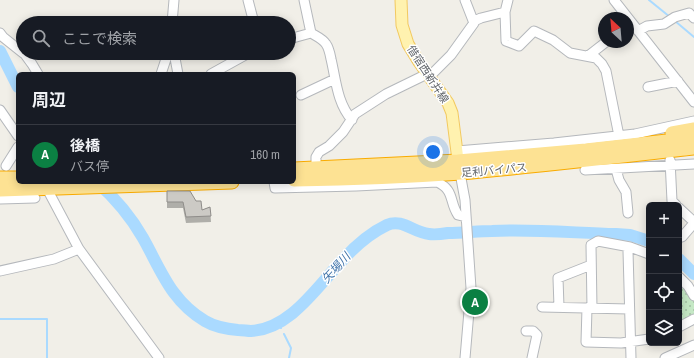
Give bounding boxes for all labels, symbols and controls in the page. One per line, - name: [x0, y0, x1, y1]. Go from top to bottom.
- north arrow: [598, 12, 634, 48]
- search box: [16, 16, 296, 60]
- icon: search: [30, 27, 52, 49]
- text: ここで検索: [62, 28, 137, 49]
- street label: 借宿西新井線: [404, 43, 452, 105]
- text: 周辺: [32, 88, 66, 111]
- text: 後橋: [70, 135, 100, 156]
- your location: [423, 142, 443, 162]
- text: A: [41, 146, 49, 163]
- text: 160 m: [250, 146, 280, 163]
- text: バス停: [70, 158, 109, 175]
- street label: 足利バイパス: [461, 160, 527, 180]
- map controls: [646, 202, 682, 346]
- button: +: [646, 202, 682, 238]
- button: −: [646, 238, 682, 274]
- water label: 矢場川: [318, 248, 355, 287]
- button: locate: [646, 274, 682, 310]
- pin: A: [462, 287, 488, 317]
- button: layers: [646, 310, 682, 346]

